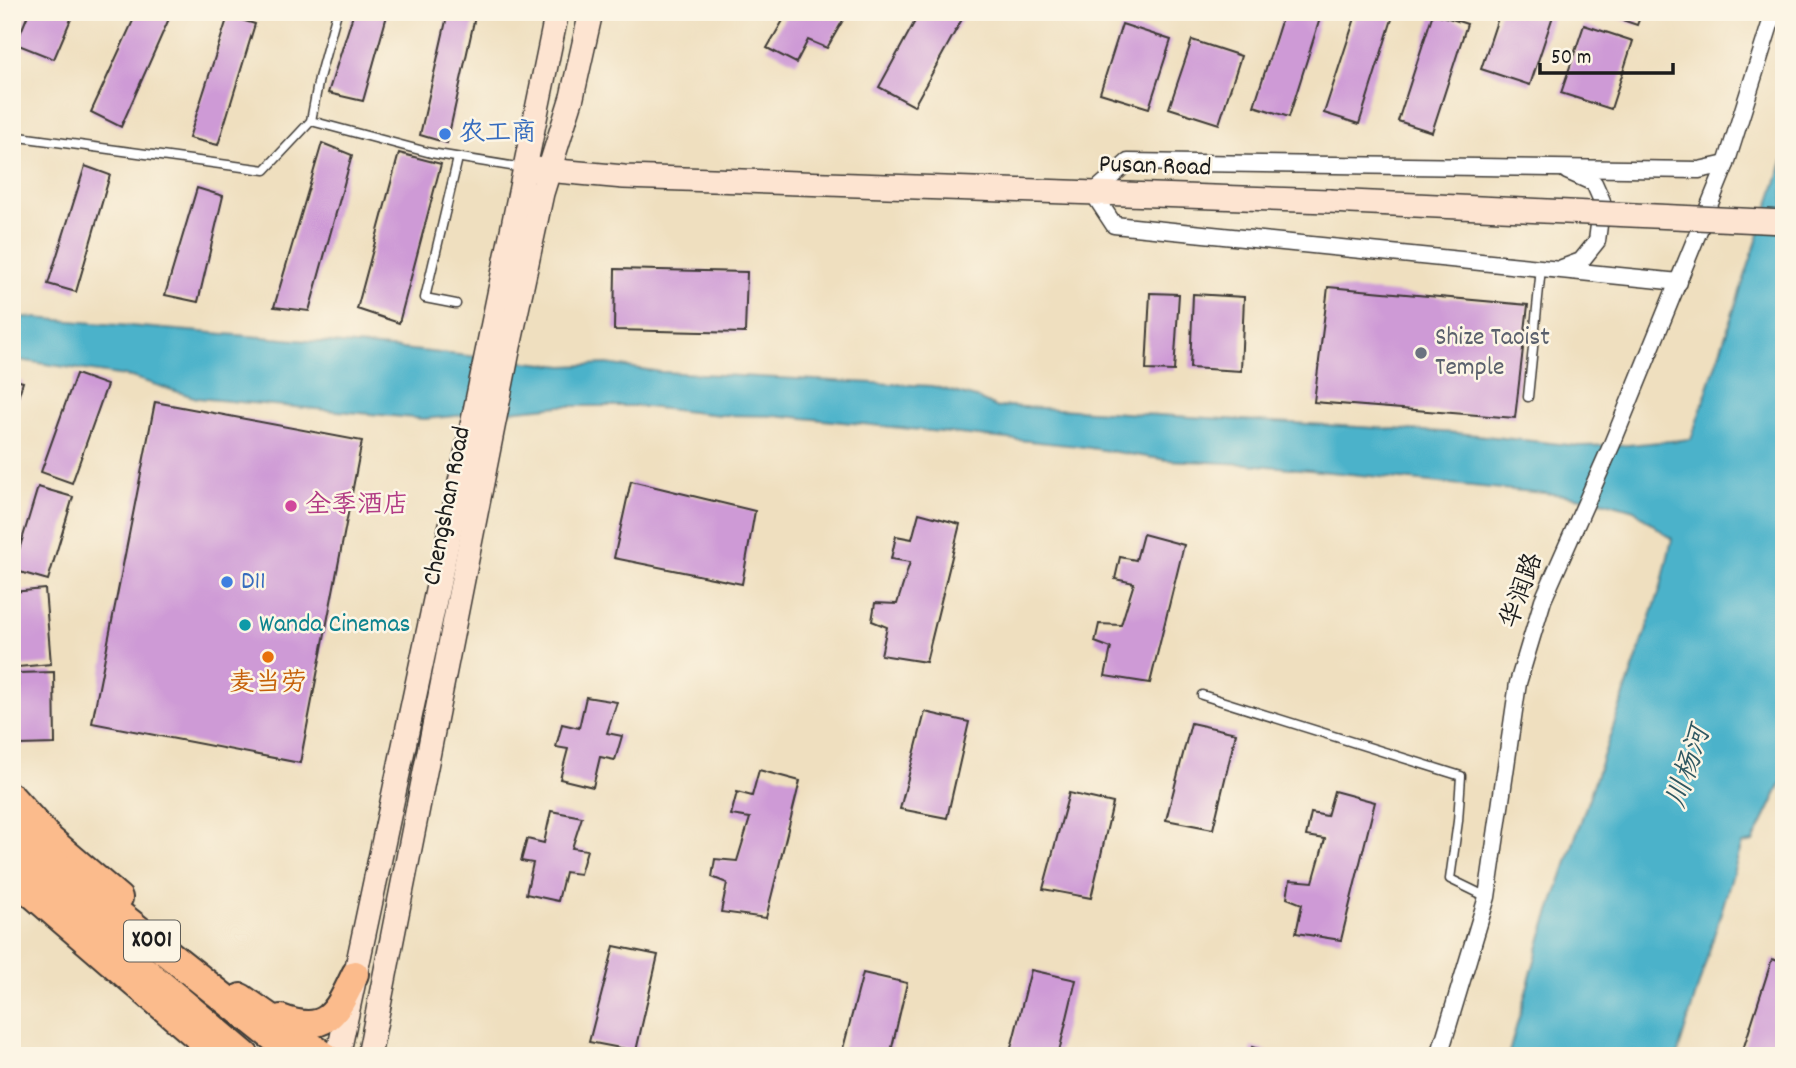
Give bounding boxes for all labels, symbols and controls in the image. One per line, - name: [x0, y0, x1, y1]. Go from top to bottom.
- scale bar: [1540, 32, 1674, 76]
- text: 50 m: [1551, 44, 1591, 74]
- place label: 农工商: [459, 116, 537, 153]
- marker: 农工商: [437, 126, 453, 142]
- street label: Pusan Road: [1098, 147, 1212, 187]
- place label: Shize Taoist Temple: [1435, 320, 1550, 387]
- marker: Shize Taoist Temple: [1413, 345, 1429, 361]
- street label: Chengshan Road: [414, 423, 482, 589]
- place label: 全季酒店: [305, 488, 409, 525]
- marker: 全季酒店: [283, 498, 299, 514]
- street label: 华润路: [1492, 548, 1554, 634]
- place label: D11: [241, 564, 266, 601]
- marker: D11: [219, 574, 235, 590]
- place label: Wanda Cinemas: [259, 607, 411, 644]
- marker: Wanda Cinemas: [237, 617, 253, 633]
- marker: 麦当劳: [260, 649, 276, 665]
- place label: 麦当劳: [229, 666, 307, 703]
- water label: 川杨河: [1659, 718, 1724, 814]
- road number: X001: [124, 920, 180, 961]

